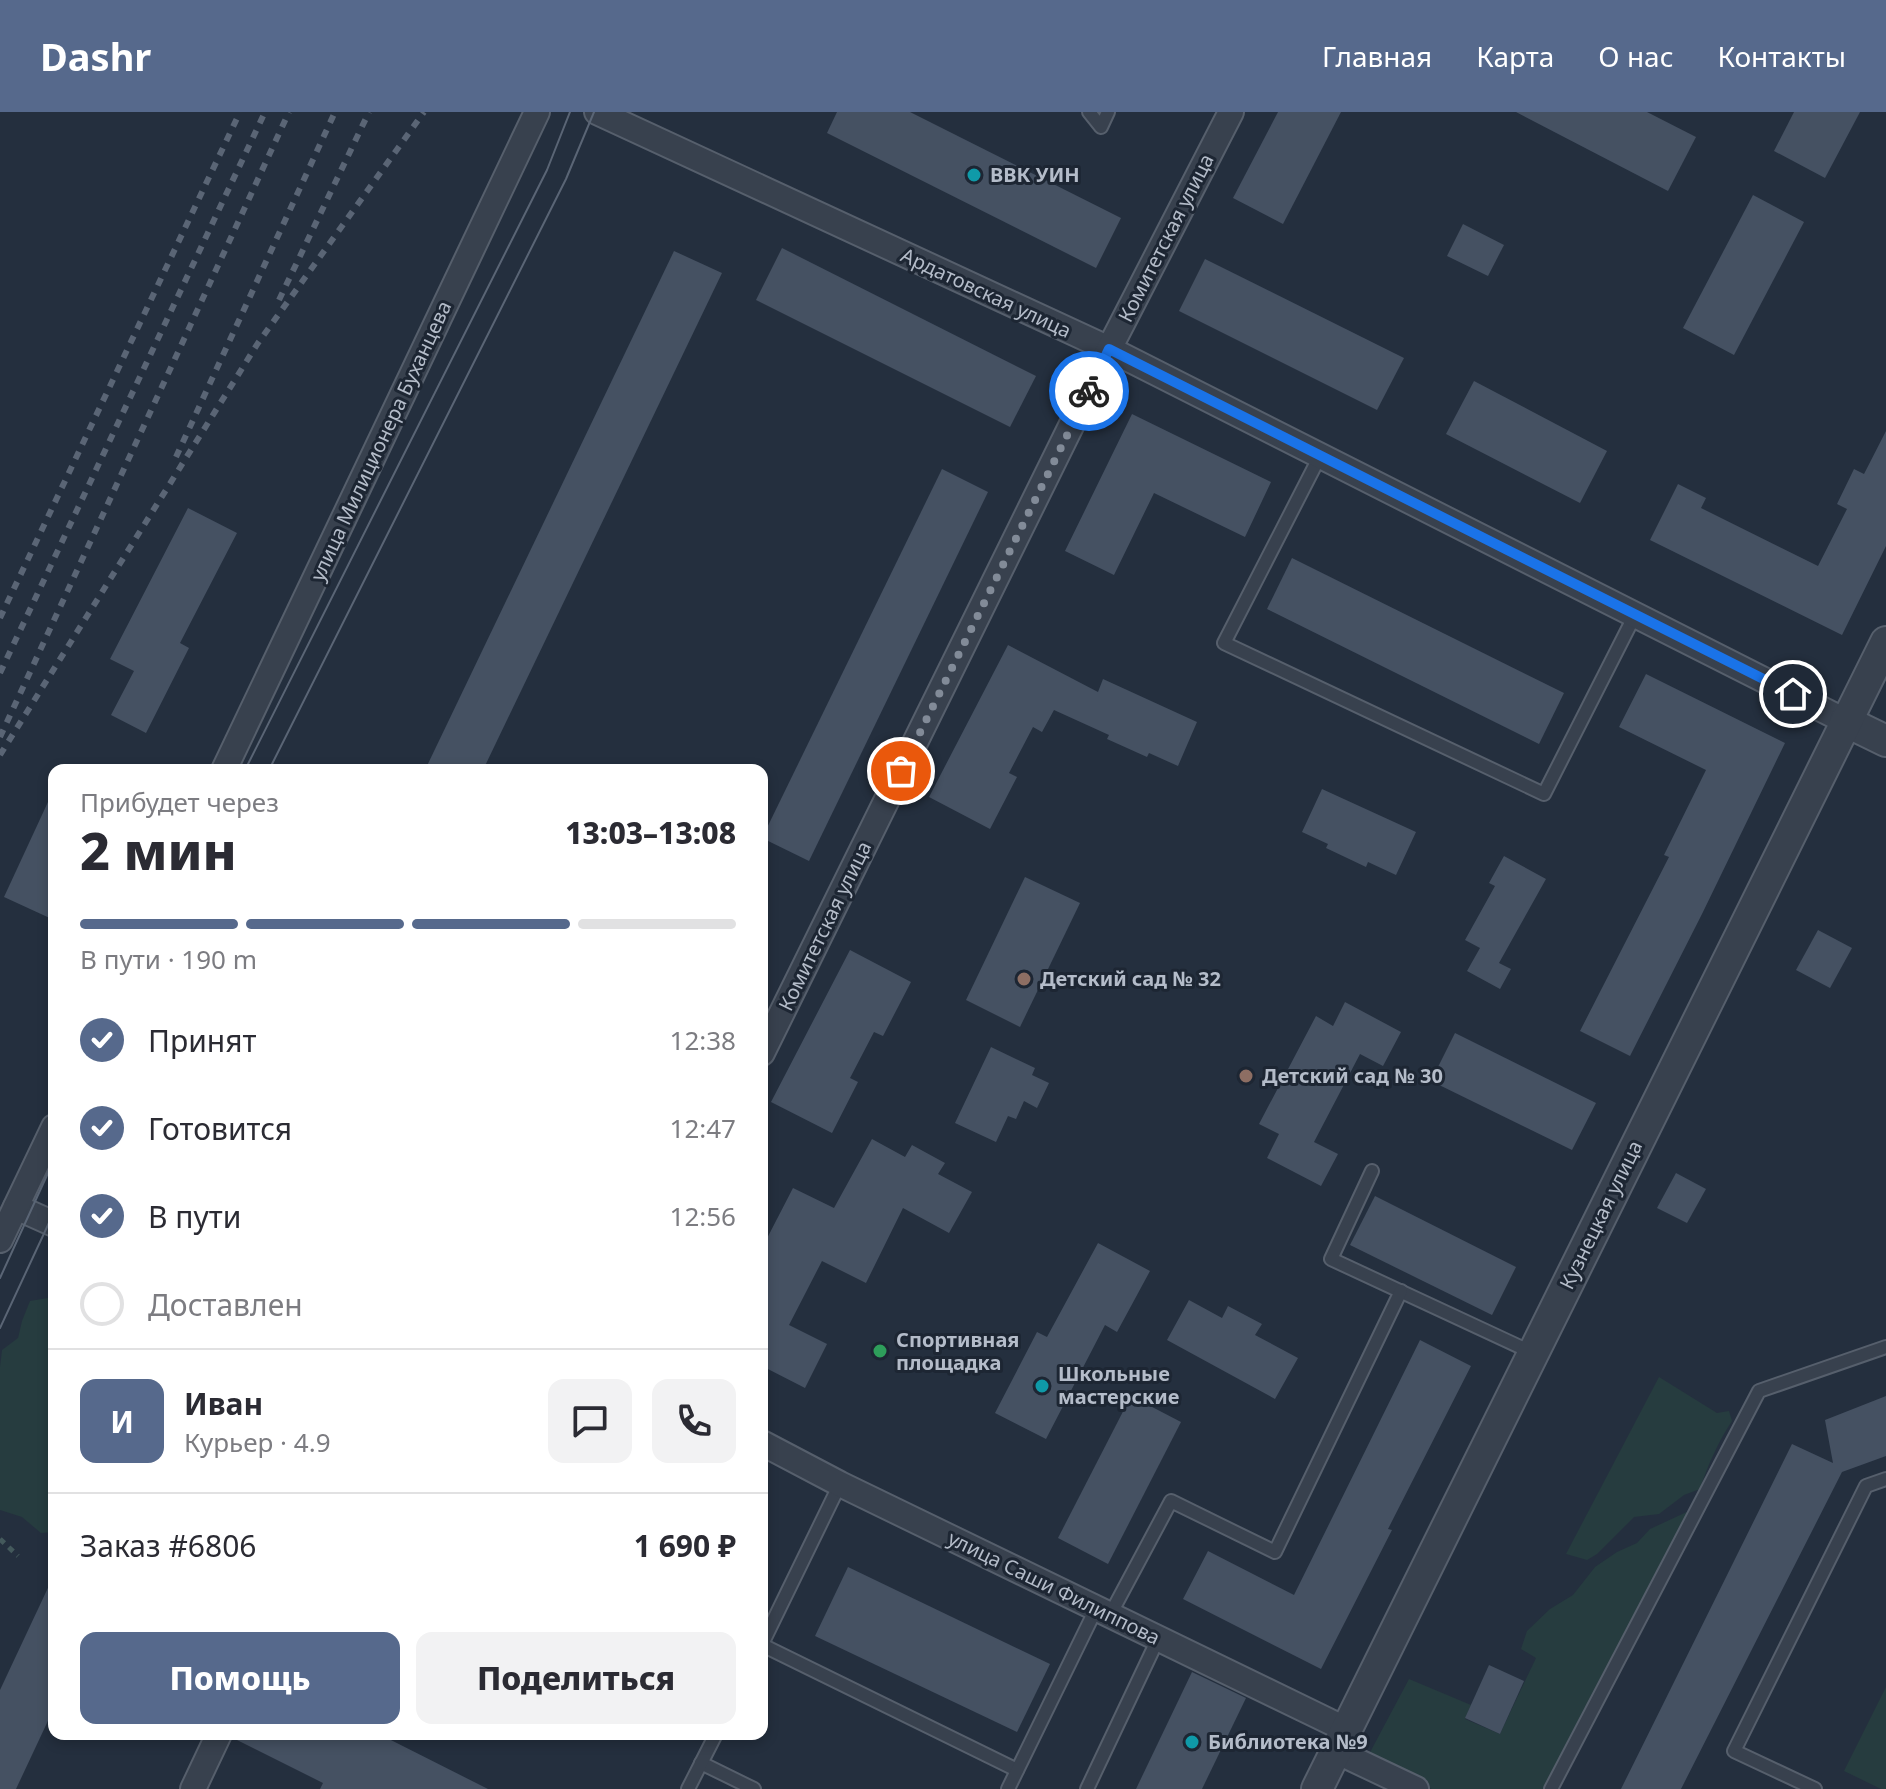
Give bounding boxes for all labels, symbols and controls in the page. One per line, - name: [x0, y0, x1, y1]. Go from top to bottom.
- text: Dashr: [40, 30, 151, 82]
- text: Главная: [1322, 37, 1432, 75]
- text: Карта: [1476, 37, 1554, 75]
- text: О нас: [1598, 37, 1674, 75]
- text: Контакты: [1718, 37, 1846, 75]
- street label: Комитетская улица: [1111, 149, 1220, 327]
- place label: ВВК УИН: [990, 161, 1080, 188]
- marker: ВВК УИН: [965, 166, 983, 184]
- street label: Ардатовская улица: [897, 241, 1076, 344]
- street label: улица Милиционера Буханцева: [304, 296, 457, 585]
- courier: [1049, 351, 1129, 431]
- icon: bike: [1067, 369, 1111, 413]
- pin: [1759, 660, 1827, 728]
- icon: home: [1771, 672, 1815, 716]
- pin: [867, 737, 935, 805]
- icon: bag: [879, 749, 923, 793]
- text: Прибудет через: [80, 784, 279, 820]
- text: 13:03–13:08: [565, 812, 736, 853]
- text: 2 мин: [80, 814, 237, 885]
- street label: Комитетская улица: [772, 837, 877, 1015]
- text: В пути · 190 m: [80, 941, 257, 977]
- place label: Детский сад № 32: [1040, 965, 1221, 992]
- marker: Детский сад № 32: [1015, 970, 1033, 988]
- icon: check: [80, 1018, 124, 1062]
- text: Принят: [148, 1020, 257, 1061]
- text: 12:38: [670, 1022, 736, 1058]
- place label: Детский сад № 30: [1262, 1062, 1443, 1089]
- marker: Детский сад № 30: [1237, 1067, 1255, 1085]
- icon: check: [80, 1106, 124, 1150]
- text: Готовится: [148, 1108, 292, 1149]
- text: 12:47: [670, 1110, 736, 1146]
- street label: Кузнецкая улица: [1553, 1136, 1648, 1294]
- icon: check: [80, 1194, 124, 1238]
- text: В пути: [148, 1196, 241, 1237]
- text: 12:56: [670, 1198, 736, 1234]
- text: Доставлен: [148, 1284, 303, 1325]
- place label: Спортивная площадка: [896, 1326, 1019, 1376]
- marker: Спортивная площадка: [871, 1342, 889, 1360]
- place label: Школьные мастерские: [1058, 1360, 1179, 1410]
- marker: Школьные мастерские: [1033, 1377, 1051, 1395]
- button: chat: [548, 1379, 632, 1463]
- button: phone: [652, 1379, 736, 1463]
- text: Иван: [184, 1383, 263, 1424]
- text: И: [110, 1401, 134, 1442]
- text: Курьер · 4.9: [184, 1424, 331, 1460]
- street label: улица Саши Филиппова: [944, 1524, 1165, 1651]
- text: Заказ #6806: [80, 1525, 256, 1566]
- text: 1 690 ₽: [634, 1525, 736, 1566]
- button: Помощь: [80, 1632, 400, 1724]
- button: Поделиться: [416, 1632, 736, 1724]
- place label: Библиотека №9: [1208, 1728, 1368, 1755]
- marker: Библиотека №9: [1183, 1733, 1201, 1751]

